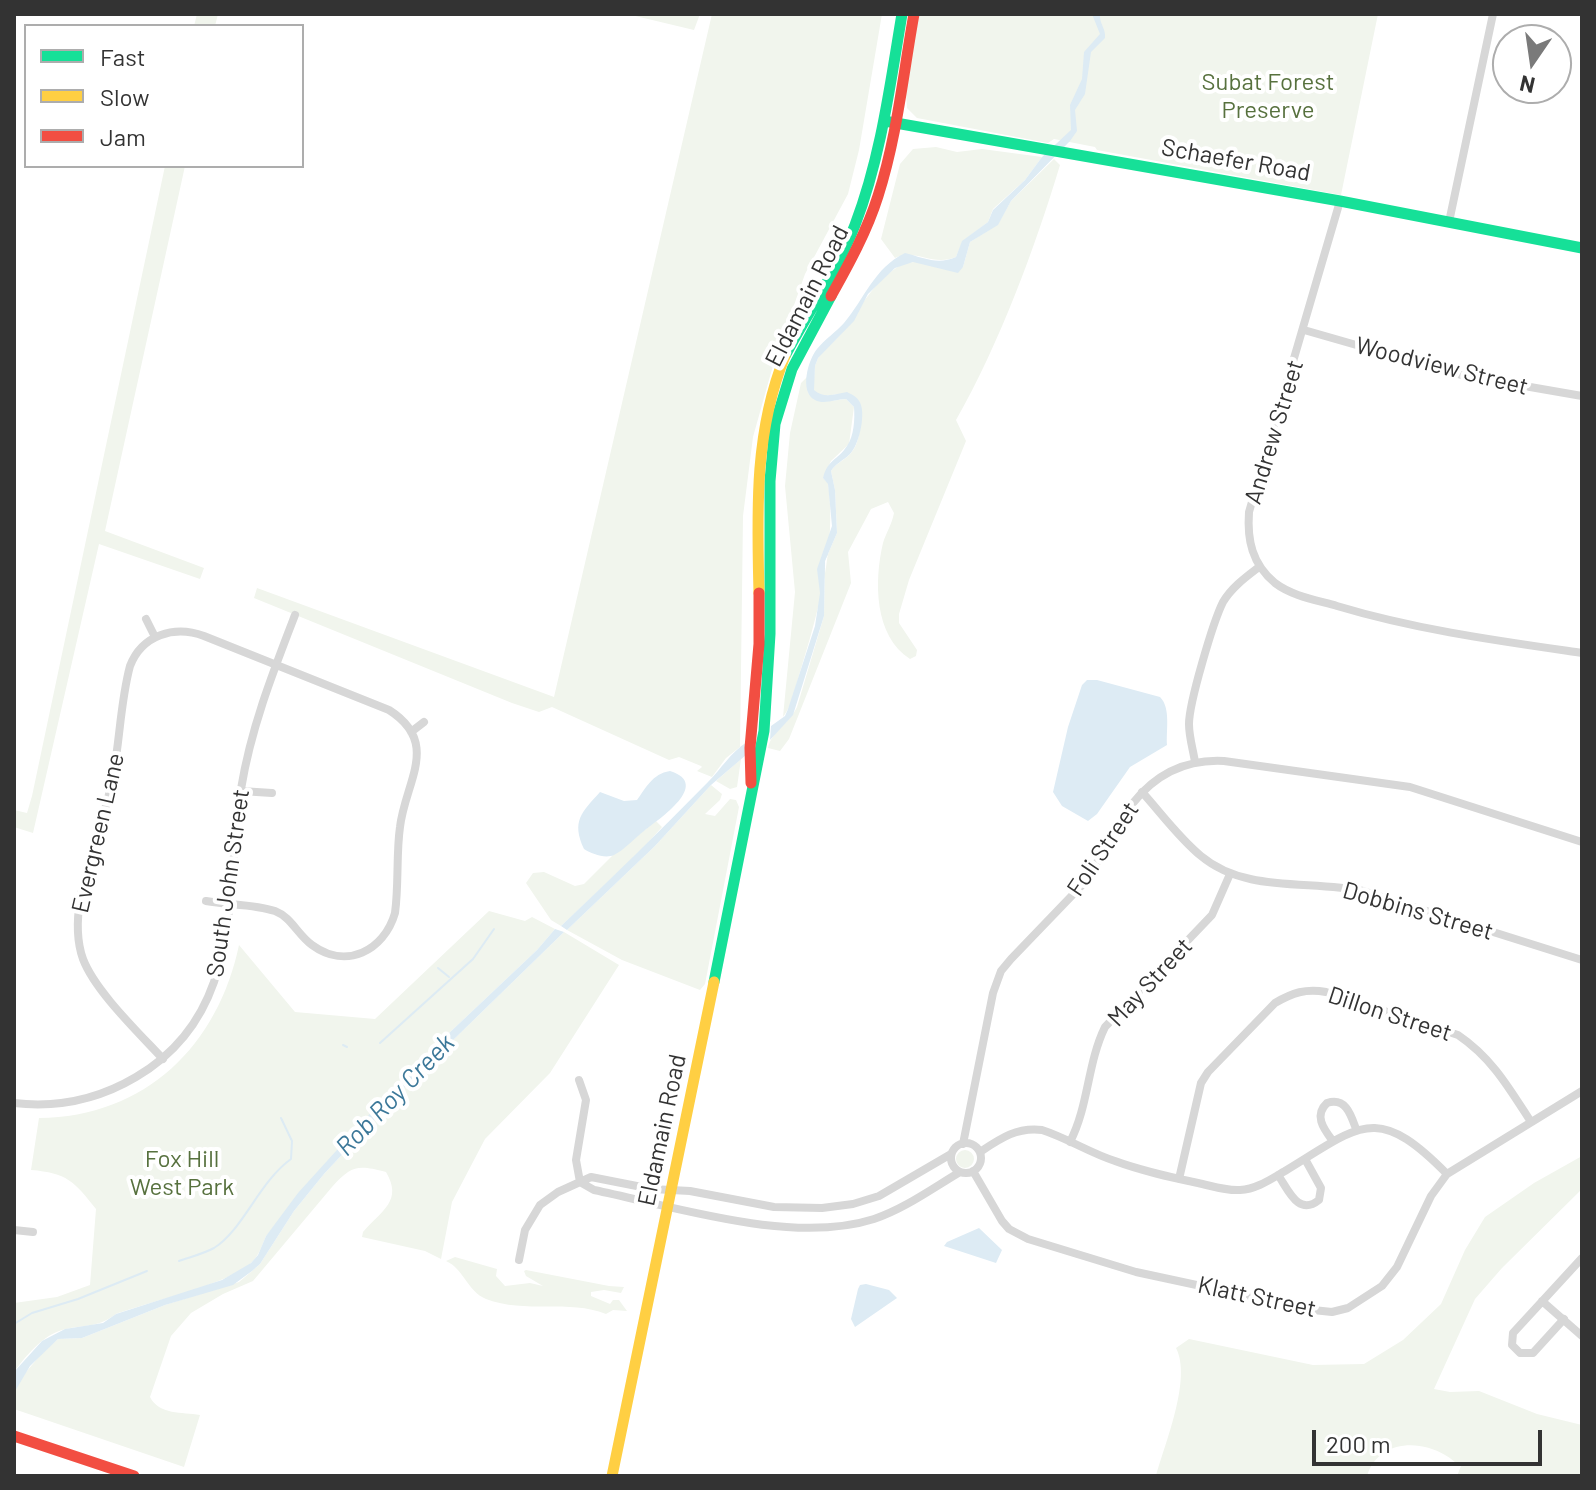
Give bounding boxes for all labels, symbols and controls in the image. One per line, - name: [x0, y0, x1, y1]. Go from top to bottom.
- legend: [24, 24, 304, 168]
- north arrow: [1492, 24, 1572, 104]
- text: Fast: [100, 42, 145, 71]
- park label: Subat Forest Preserve: [1202, 68, 1334, 124]
- text: N: [1517, 71, 1537, 100]
- text: Slow: [100, 82, 149, 111]
- text: Jam: [100, 122, 146, 151]
- street label: Schaefer Road: [1159, 133, 1313, 187]
- street label: Eldamain Road: [759, 221, 855, 371]
- street label: Woodview Street: [1353, 331, 1531, 401]
- street label: Andrew Street: [1238, 356, 1310, 508]
- street label: Evergreen Lane: [66, 750, 130, 916]
- street label: South John Street: [201, 787, 255, 979]
- street label: Foli Street: [1061, 796, 1145, 902]
- street label: Dobbins Street: [1340, 876, 1496, 946]
- street label: May Street: [1102, 932, 1198, 1032]
- street label: Dillon Street: [1325, 980, 1455, 1048]
- water label: Rob Roy Creek: [329, 1028, 461, 1162]
- street label: Eldamain Road: [632, 1051, 692, 1209]
- park label: Fox Hill West Park: [130, 1145, 234, 1201]
- street label: Klatt Street: [1195, 1270, 1319, 1324]
- scale bar: [1316, 1414, 1546, 1464]
- text: 200 m: [1326, 1429, 1391, 1458]

